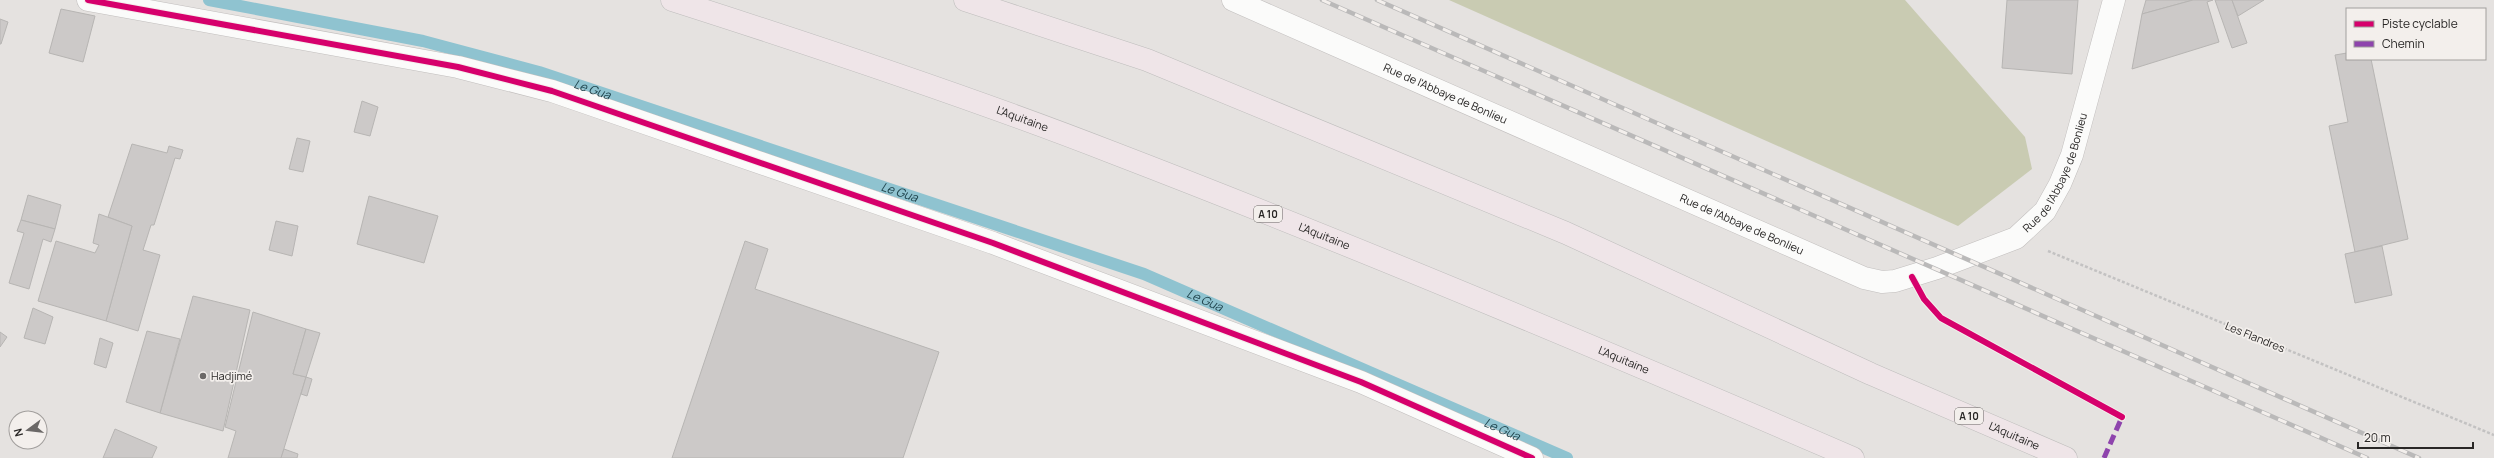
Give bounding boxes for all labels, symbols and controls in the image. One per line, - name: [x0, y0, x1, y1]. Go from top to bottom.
- legend: [2346, 8, 2486, 60]
- text: Piste cyclable: [2382, 15, 2458, 32]
- text: Chemin: [2382, 35, 2425, 52]
- street label: Rue de l'Abbaye de Bonlieu: [1381, 59, 1510, 127]
- water label: Le Gua: [572, 75, 614, 104]
- street label: L'Aquitaine: [995, 102, 1051, 135]
- street label: Rue de l'Abbaye de Bonlieu: [2019, 111, 2090, 235]
- water label: Le Gua: [879, 178, 922, 206]
- street label: Rue de l'Abbaye de Bonlieu: [1678, 190, 1806, 258]
- road number: A 10: [1254, 206, 1282, 222]
- street label: L'Aquitaine: [1297, 219, 1353, 253]
- water label: Le Gua: [1184, 285, 1227, 316]
- street label: Les Flandres: [2223, 318, 2288, 355]
- street label: L'Aquitaine: [1596, 342, 1652, 377]
- place label: Hadjimé: [211, 368, 253, 383]
- marker: Hadjimé: [198, 371, 208, 381]
- road number: A 10: [1955, 408, 1983, 424]
- north arrow: [8, 410, 48, 450]
- water label: Le Gua: [1481, 414, 1524, 445]
- street label: L'Aquitaine: [1987, 418, 2043, 453]
- scale bar: [2358, 424, 2473, 450]
- text: N: [10, 427, 26, 438]
- text: 20 m: [2364, 429, 2391, 446]

